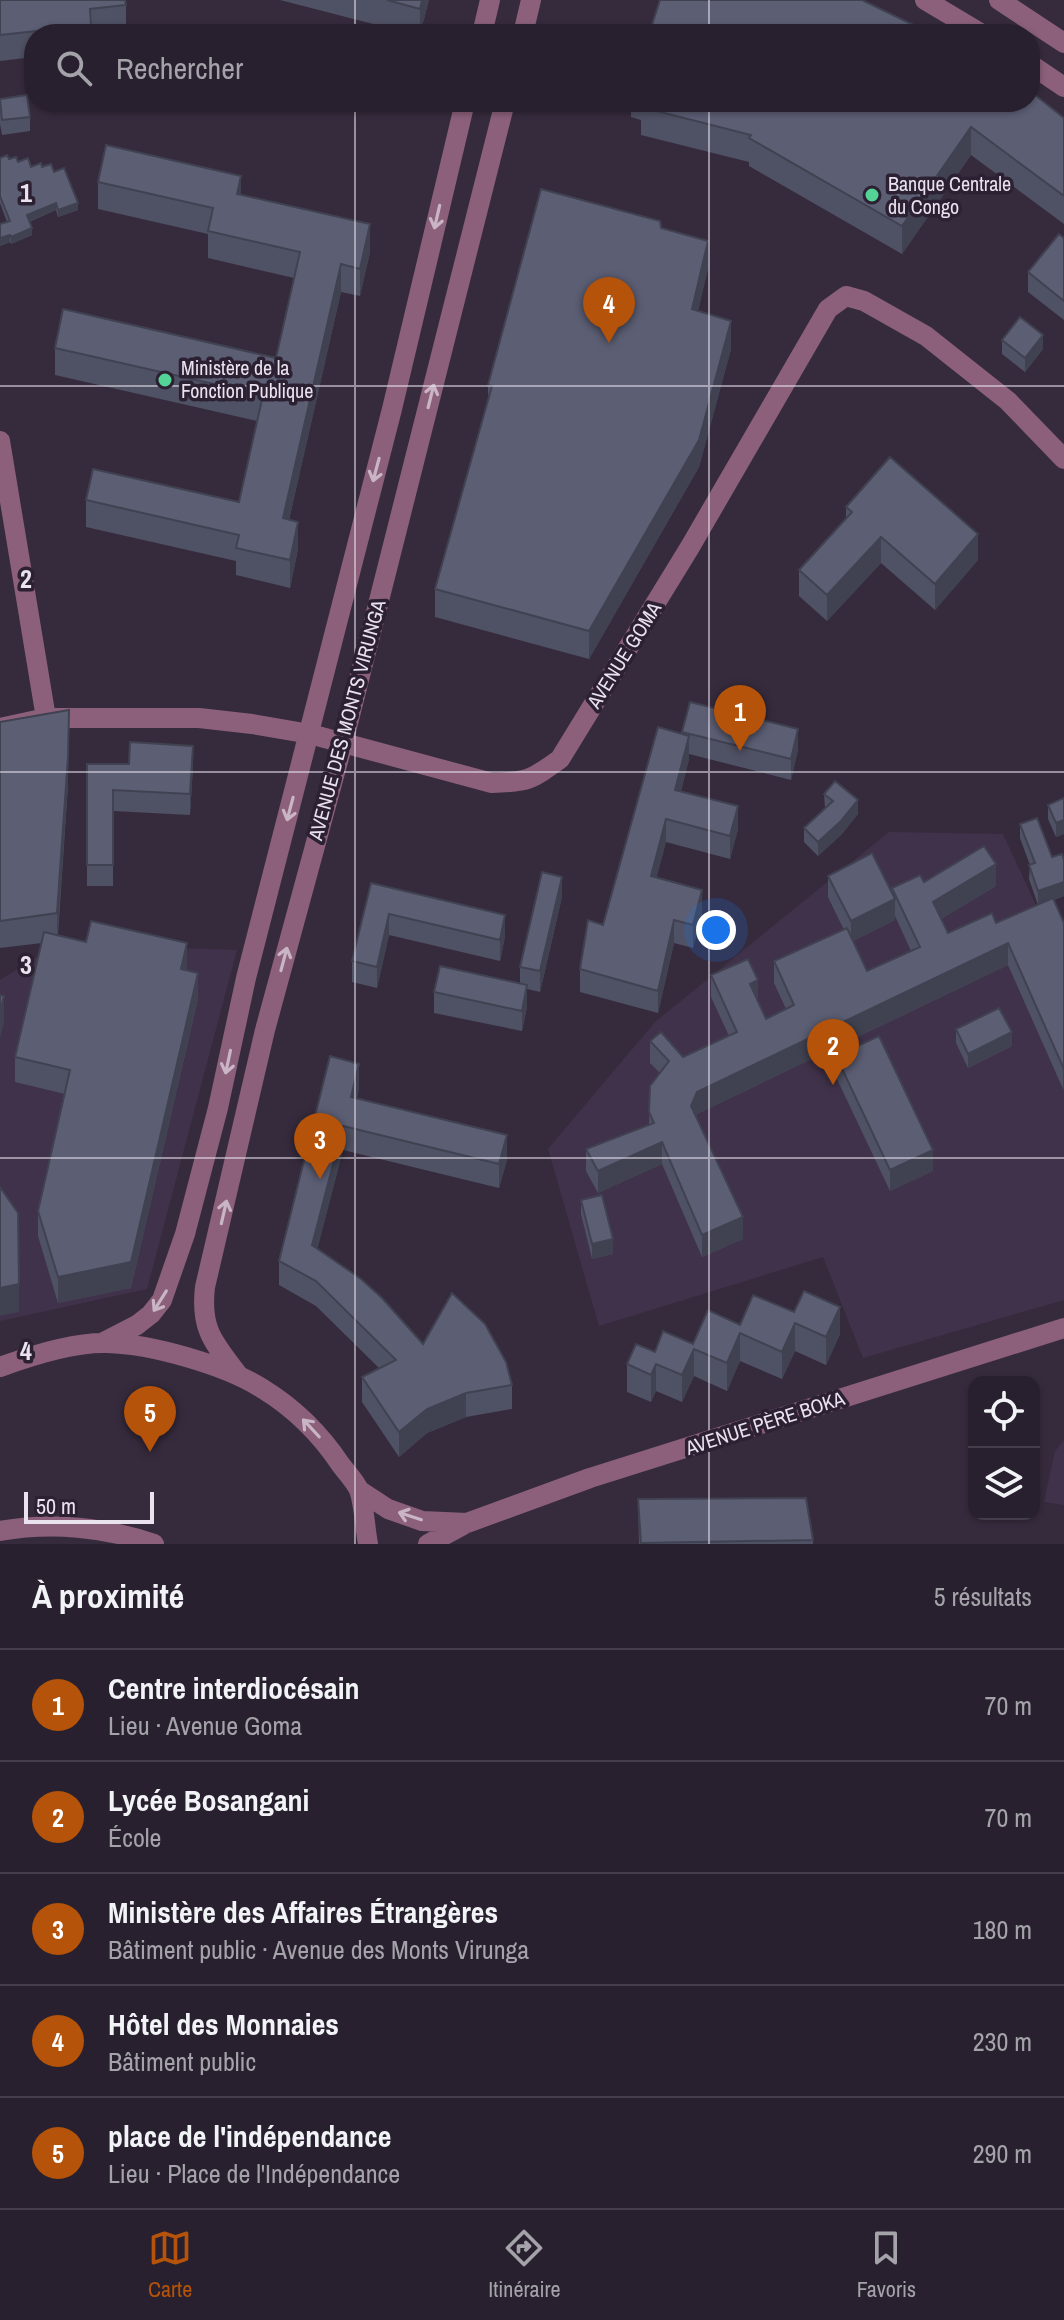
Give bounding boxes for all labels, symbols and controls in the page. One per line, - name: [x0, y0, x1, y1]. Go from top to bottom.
- search box: [24, 24, 1040, 112]
- icon: search: [52, 46, 96, 90]
- text: Rechercher: [116, 48, 243, 88]
- place label: Banque Centrale du Congo: [888, 170, 1011, 220]
- text: 1: [20, 175, 32, 210]
- marker: Banque Centrale du Congo: [863, 186, 881, 204]
- one-way arrow: [429, 204, 444, 230]
- pin: 4: [583, 277, 635, 343]
- place label: Ministère de la Fonction Publique: [181, 354, 313, 404]
- marker: Ministère de la Fonction Publique: [156, 371, 174, 389]
- one-way arrow: [424, 383, 439, 409]
- one-way arrow: [367, 456, 382, 482]
- text: 2: [20, 561, 32, 596]
- street label: AVENUE GOMA: [580, 596, 667, 714]
- street label: AVENUE DES MONTS VIRUNGA: [301, 597, 392, 844]
- pin: 1: [714, 685, 766, 751]
- one-way arrow: [281, 796, 296, 822]
- your location: [696, 910, 736, 950]
- one-way arrow: [278, 946, 293, 972]
- text: 3: [20, 947, 32, 982]
- pin: 2: [807, 1019, 859, 1085]
- one-way arrow: [220, 1049, 235, 1074]
- pin: 3: [294, 1113, 346, 1179]
- one-way arrow: [217, 1199, 232, 1225]
- one-way arrow: [151, 1289, 168, 1311]
- text: 4: [20, 1333, 32, 1368]
- map controls: [968, 1376, 1040, 1520]
- button: locate: [968, 1376, 1040, 1448]
- street label: AVENUE PÈRE BOKA: [681, 1384, 848, 1461]
- pin: 5: [124, 1386, 176, 1452]
- one-way arrow: [302, 1418, 321, 1438]
- button: layers: [968, 1448, 1040, 1520]
- scale bar: [24, 1488, 154, 1524]
- text: 50 m: [36, 1491, 76, 1521]
- one-way arrow: [398, 1508, 423, 1523]
- text: À proximité: [32, 1573, 184, 1619]
- text: 5 résultats: [934, 1579, 1032, 1614]
- text: Centre interdiocésain: [108, 1668, 360, 1708]
- text: 1: [52, 1688, 64, 1723]
- text: 70 m: [985, 1688, 1032, 1723]
- text: Lieu · Avenue Goma: [108, 1708, 302, 1743]
- text: Lycée Bosangani: [108, 1780, 309, 1820]
- text: 2: [52, 1800, 64, 1835]
- text: 70 m: [985, 1800, 1032, 1835]
- text: École: [108, 1820, 161, 1855]
- text: Ministère des Affaires Étrangères: [108, 1892, 498, 1932]
- text: 3: [52, 1912, 64, 1947]
- text: 180 m: [973, 1912, 1032, 1947]
- text: Bâtiment public · Avenue des Monts Virunga: [108, 1932, 529, 1967]
- text: Hôtel des Monnaies: [108, 2004, 339, 2044]
- text: 4: [52, 2024, 64, 2059]
- text: 230 m: [973, 2024, 1032, 2059]
- text: Bâtiment public: [108, 2044, 256, 2079]
- text: place de l'indépendance: [108, 2116, 391, 2156]
- text: 5: [52, 2136, 64, 2171]
- text: 290 m: [973, 2136, 1032, 2171]
- text: Lieu · Place de l'Indépendance: [108, 2156, 400, 2191]
- tab: Carte: [148, 2226, 192, 2304]
- tab: Itinéraire: [488, 2226, 561, 2304]
- tab: Favoris: [857, 2226, 916, 2304]

